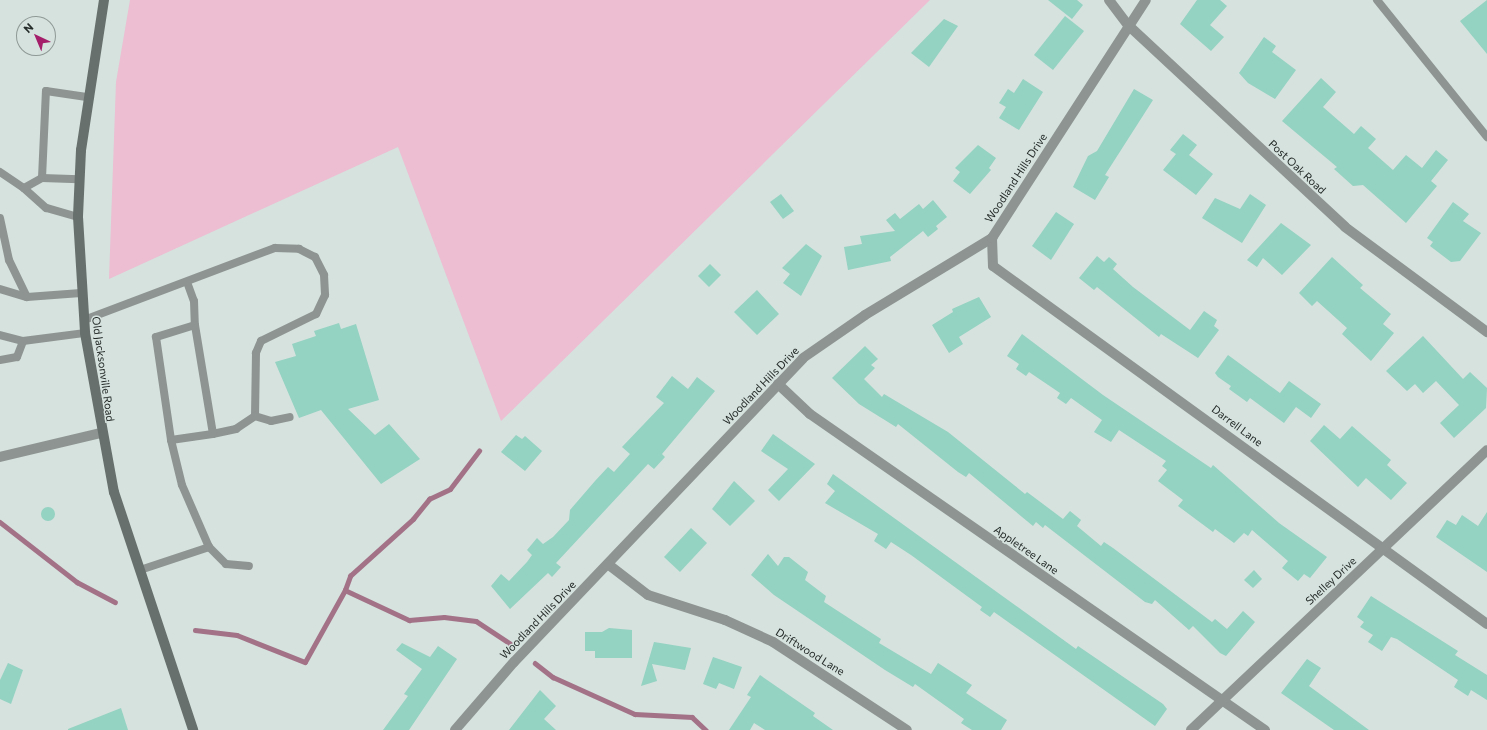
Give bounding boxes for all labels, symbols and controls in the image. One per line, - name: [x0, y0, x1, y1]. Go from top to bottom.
- north arrow: [16, 16, 56, 56]
- text: N: [21, 20, 35, 35]
- street label: Woodland Hills Drive: [982, 131, 1050, 225]
- street label: Post Oak Road: [1266, 137, 1328, 197]
- street label: Old Jacksonville Road: [89, 316, 117, 422]
- street label: Woodland Hills Drive: [720, 344, 802, 428]
- street label: Darrell Lane: [1209, 403, 1265, 449]
- street label: Appletree Lane: [991, 523, 1061, 577]
- street label: Shelley Drive: [1303, 554, 1359, 608]
- street label: Woodland Hills Drive: [497, 578, 579, 662]
- street label: Driftwood Lane: [773, 626, 847, 678]

